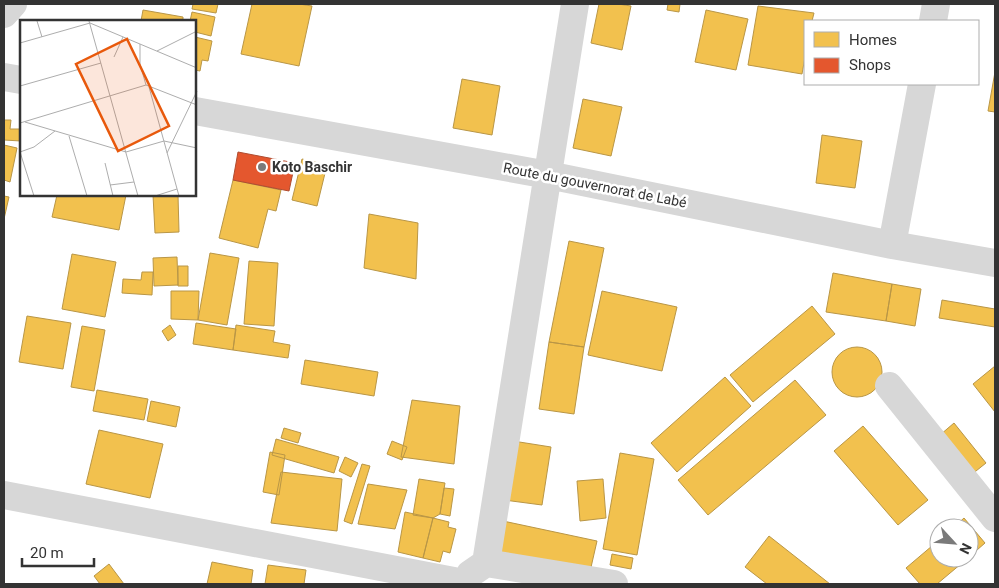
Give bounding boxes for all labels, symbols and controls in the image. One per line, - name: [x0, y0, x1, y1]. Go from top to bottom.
- inset map: [20, 20, 196, 196]
- legend: [804, 20, 979, 85]
- text: Homes: [849, 31, 897, 49]
- text: Shops: [849, 56, 891, 74]
- place label: Koto Baschir: [272, 159, 352, 175]
- street label: Route du gouvernorat de Labé: [502, 159, 688, 211]
- marker: Koto Baschir: [256, 161, 268, 173]
- north arrow: [929, 518, 979, 568]
- scale bar: [22, 536, 95, 568]
- text: N: [956, 541, 975, 557]
- text: 20 m: [30, 544, 64, 562]

